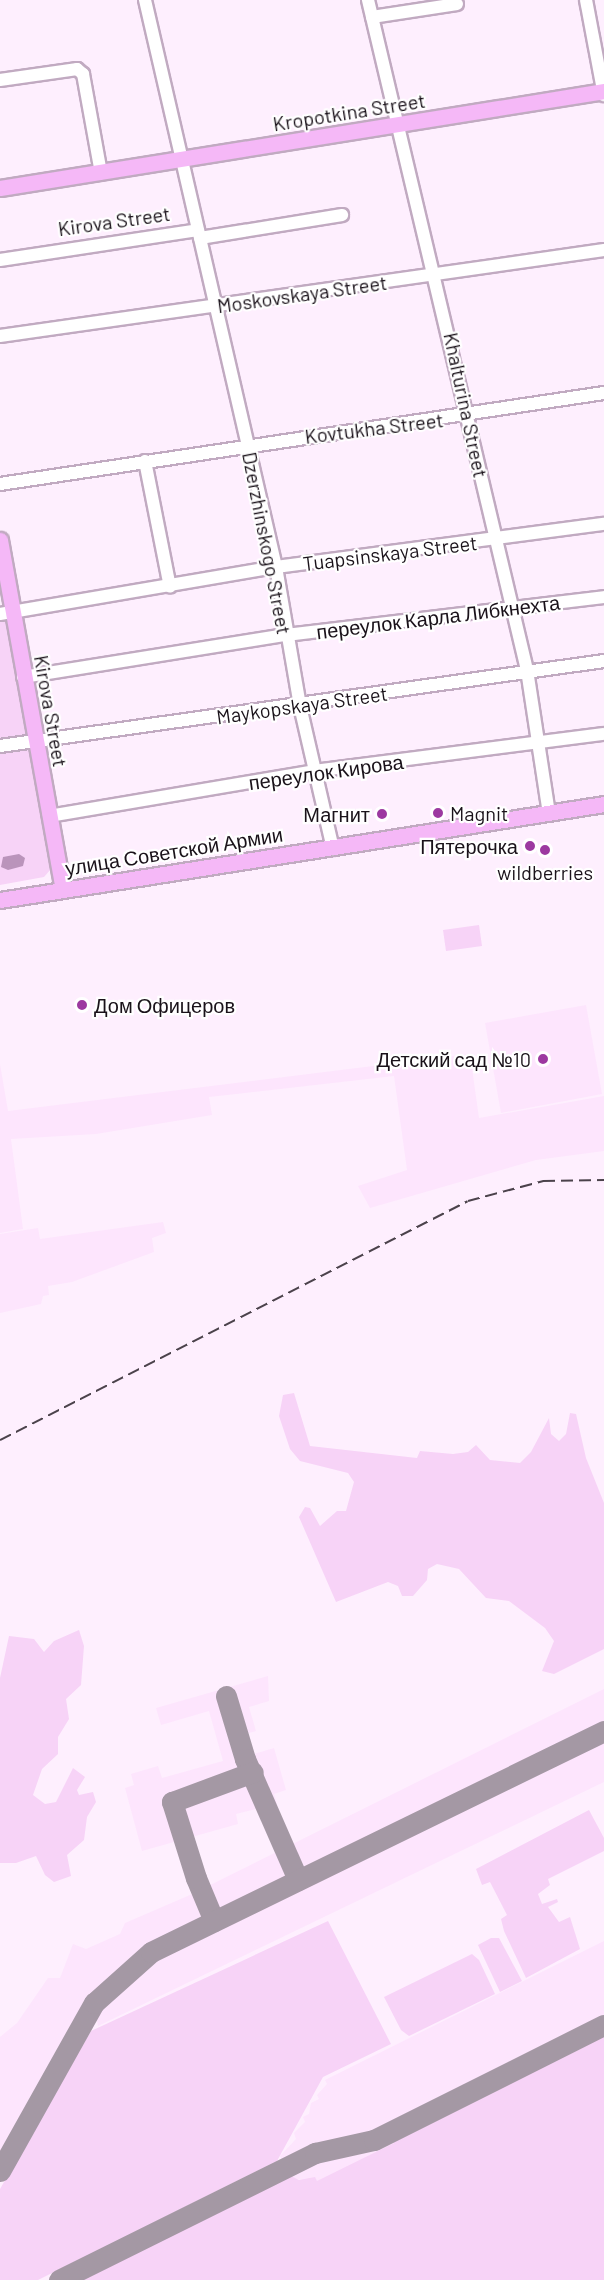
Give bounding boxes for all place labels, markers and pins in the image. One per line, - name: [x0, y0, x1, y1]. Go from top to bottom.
- place label: Magnit: [450, 801, 508, 825]
- place label: Магнит: [303, 802, 370, 826]
- marker: Magnit: [431, 806, 445, 820]
- marker: Магнит: [375, 807, 389, 821]
- place label: Пятерочка: [420, 834, 518, 858]
- marker: Пятерочка: [523, 839, 537, 853]
- marker: wildberries: [538, 843, 552, 857]
- place label: wildberries: [497, 860, 593, 884]
- place label: Дом Офицеров: [94, 993, 235, 1017]
- marker: Дом Офицеров: [75, 998, 89, 1012]
- place label: Детский сад №10: [376, 1047, 531, 1071]
- marker: Детский сад №10: [536, 1052, 550, 1066]

